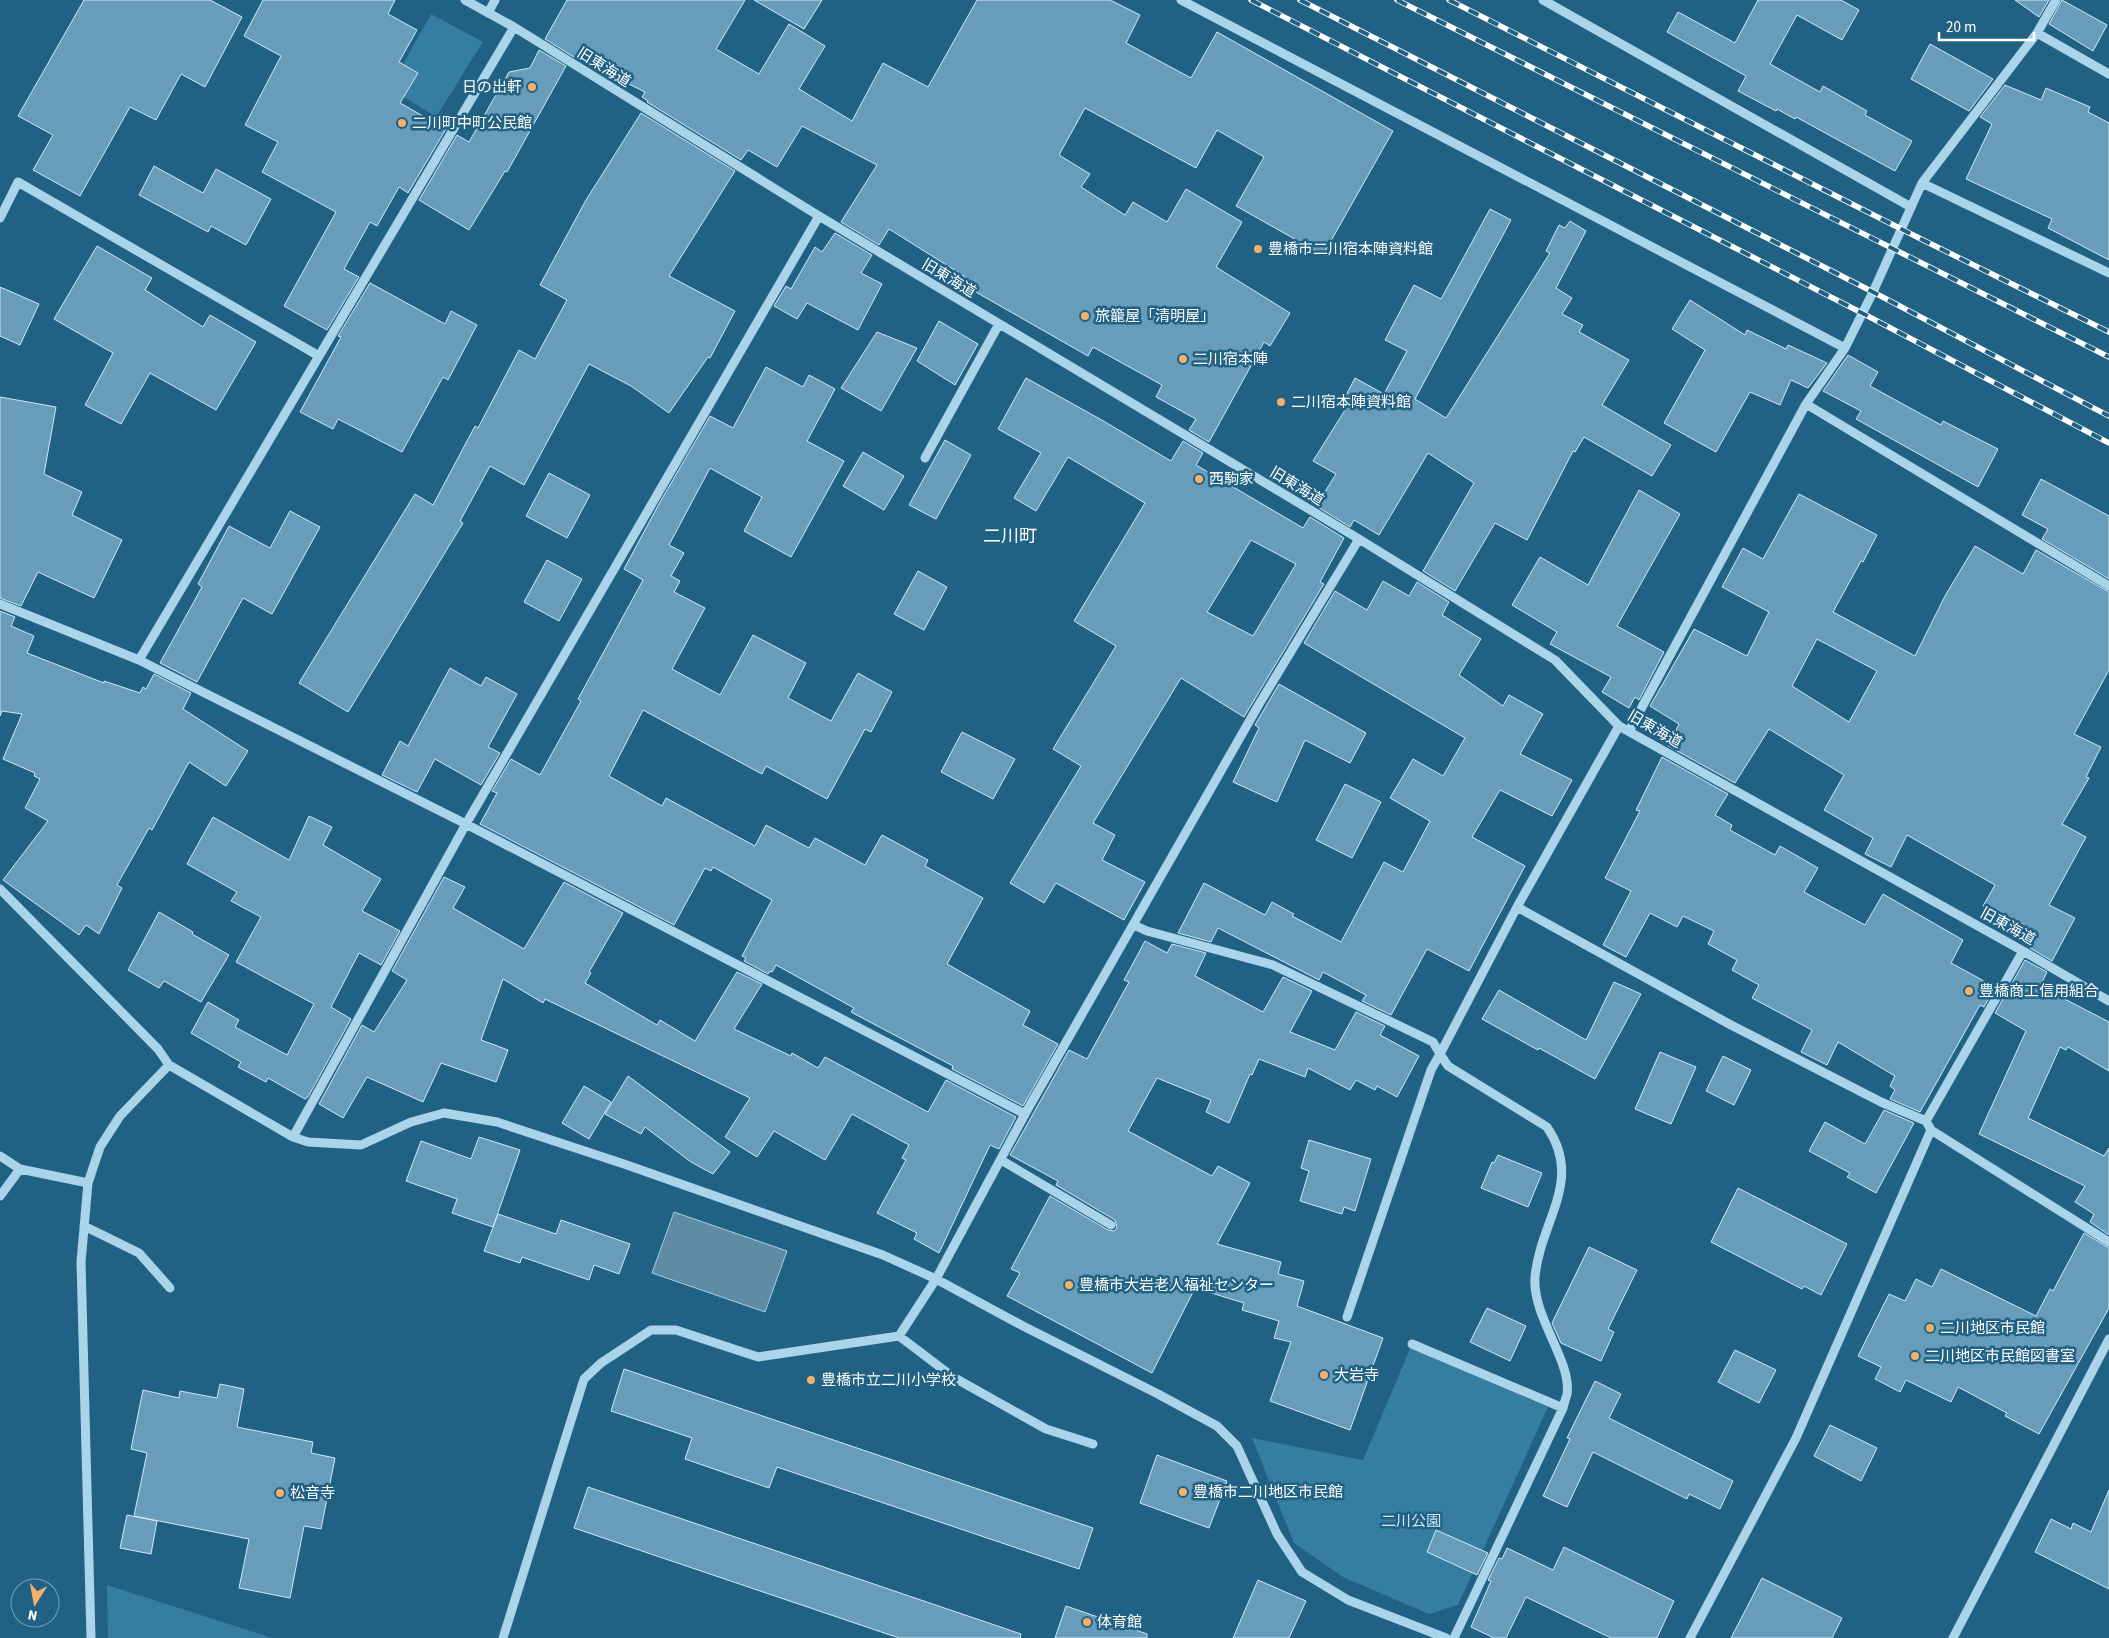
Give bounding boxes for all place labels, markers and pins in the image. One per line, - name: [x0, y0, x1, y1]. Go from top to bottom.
- place label: 日の出軒: [462, 77, 522, 98]
- marker: 日の出軒: [526, 81, 538, 93]
- place label: 二川町中町公民館: [412, 113, 532, 134]
- marker: 二川町中町公民館: [396, 117, 408, 129]
- place label: 豊橋市二川宿本陣資料館: [1268, 239, 1433, 260]
- marker: 豊橋市二川宿本陣資料館: [1252, 243, 1264, 255]
- place label: 旅籠屋「清明屋」: [1095, 306, 1215, 327]
- marker: 旅籠屋「清明屋」: [1079, 310, 1091, 322]
- place label: 二川宿本陣: [1193, 349, 1268, 370]
- marker: 二川宿本陣: [1177, 353, 1189, 365]
- place label: 二川宿本陣資料館: [1291, 392, 1411, 413]
- marker: 二川宿本陣資料館: [1275, 396, 1287, 408]
- place label: 西駒家: [1209, 469, 1254, 490]
- marker: 西駒家: [1193, 473, 1205, 485]
- place label: 豊橋商工信用組合: [1979, 981, 2099, 1002]
- marker: 豊橋商工信用組合: [1963, 985, 1975, 997]
- place label: 豊橋市大岩老人福祉センター: [1079, 1275, 1274, 1296]
- marker: 豊橋市大岩老人福祉センター: [1063, 1279, 1075, 1291]
- place label: 二川地区市民館: [1940, 1318, 2045, 1339]
- marker: 二川地区市民館: [1924, 1322, 1936, 1334]
- place label: 二川地区市民館図書室: [1925, 1346, 2075, 1367]
- marker: 二川地区市民館図書室: [1909, 1350, 1921, 1362]
- place label: 大岩寺: [1334, 1365, 1379, 1386]
- marker: 大岩寺: [1318, 1369, 1330, 1381]
- place label: 豊橋市立二川小学校: [821, 1370, 956, 1391]
- marker: 豊橋市立二川小学校: [805, 1374, 817, 1386]
- place label: 豊橋市二川地区市民館: [1193, 1482, 1343, 1503]
- place label: 松音寺: [290, 1483, 335, 1504]
- marker: 豊橋市二川地区市民館: [1177, 1486, 1189, 1498]
- marker: 松音寺: [274, 1487, 286, 1499]
- place label: 体育館: [1097, 1612, 1142, 1633]
- marker: 体育館: [1081, 1616, 1093, 1628]

